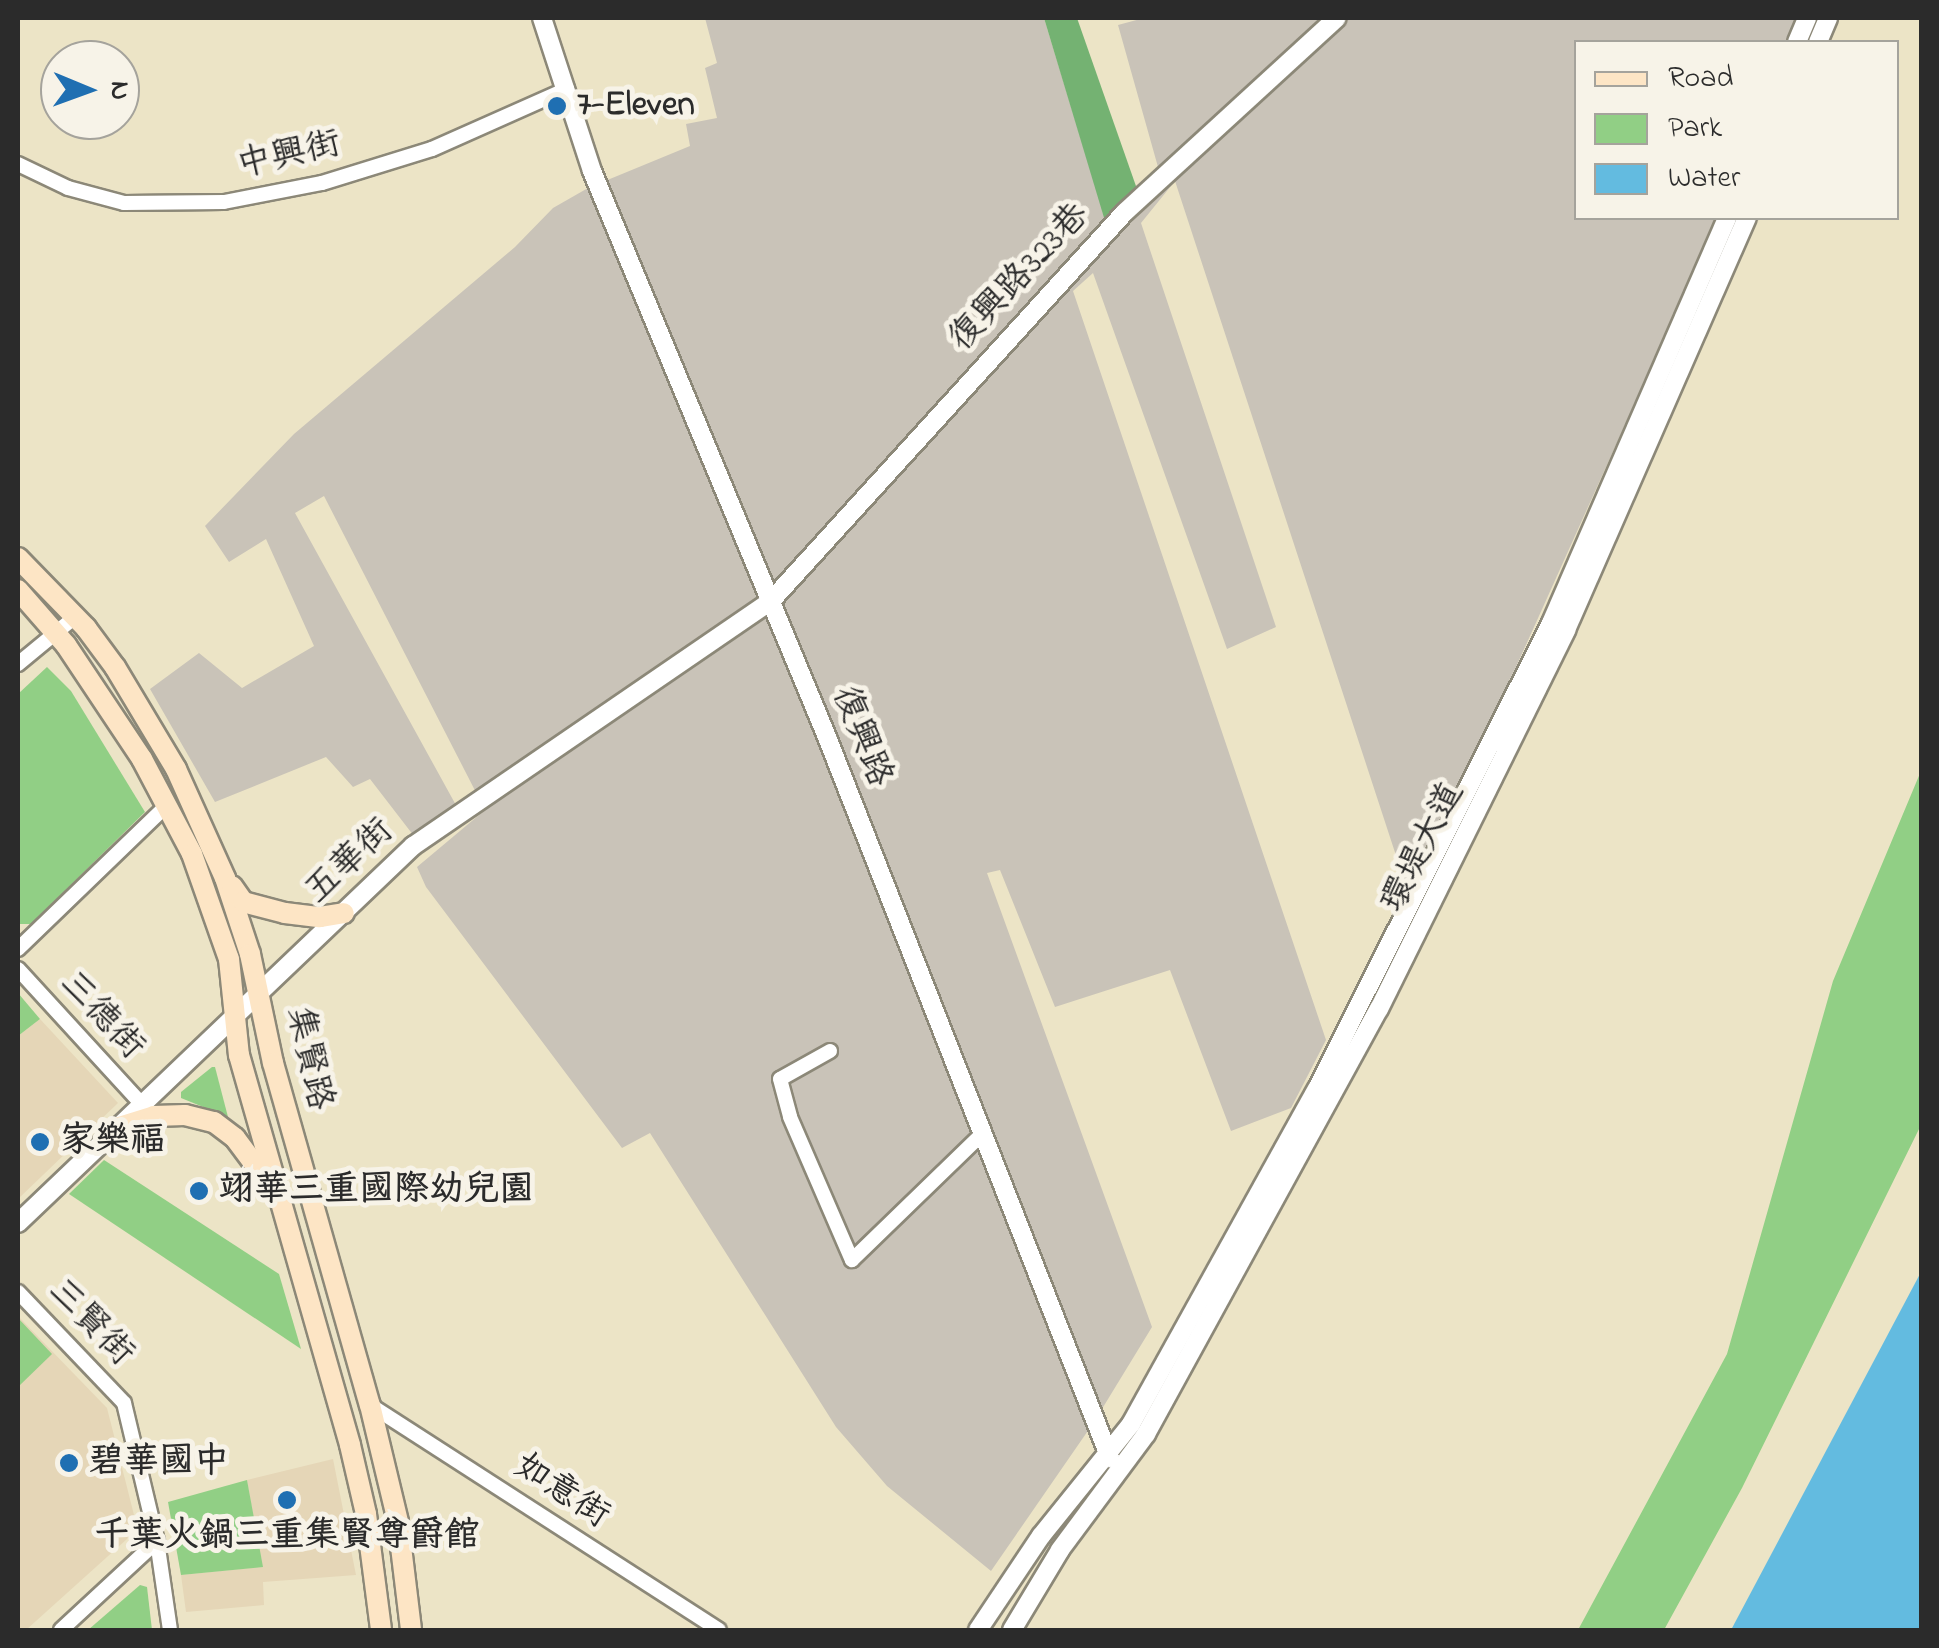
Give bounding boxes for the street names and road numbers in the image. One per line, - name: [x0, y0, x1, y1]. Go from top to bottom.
- street label: 中興街: [233, 124, 345, 188]
- street label: 復興路323巷: [941, 196, 1099, 360]
- street label: 復興路: [822, 680, 900, 794]
- street label: 環堤大道: [1374, 776, 1474, 920]
- street label: 五華街: [297, 811, 403, 913]
- street label: 三德街: [50, 963, 152, 1069]
- street label: 集賢路: [276, 1003, 340, 1115]
- street label: 三賢街: [38, 1271, 142, 1375]
- street label: 如意街: [506, 1446, 616, 1538]

